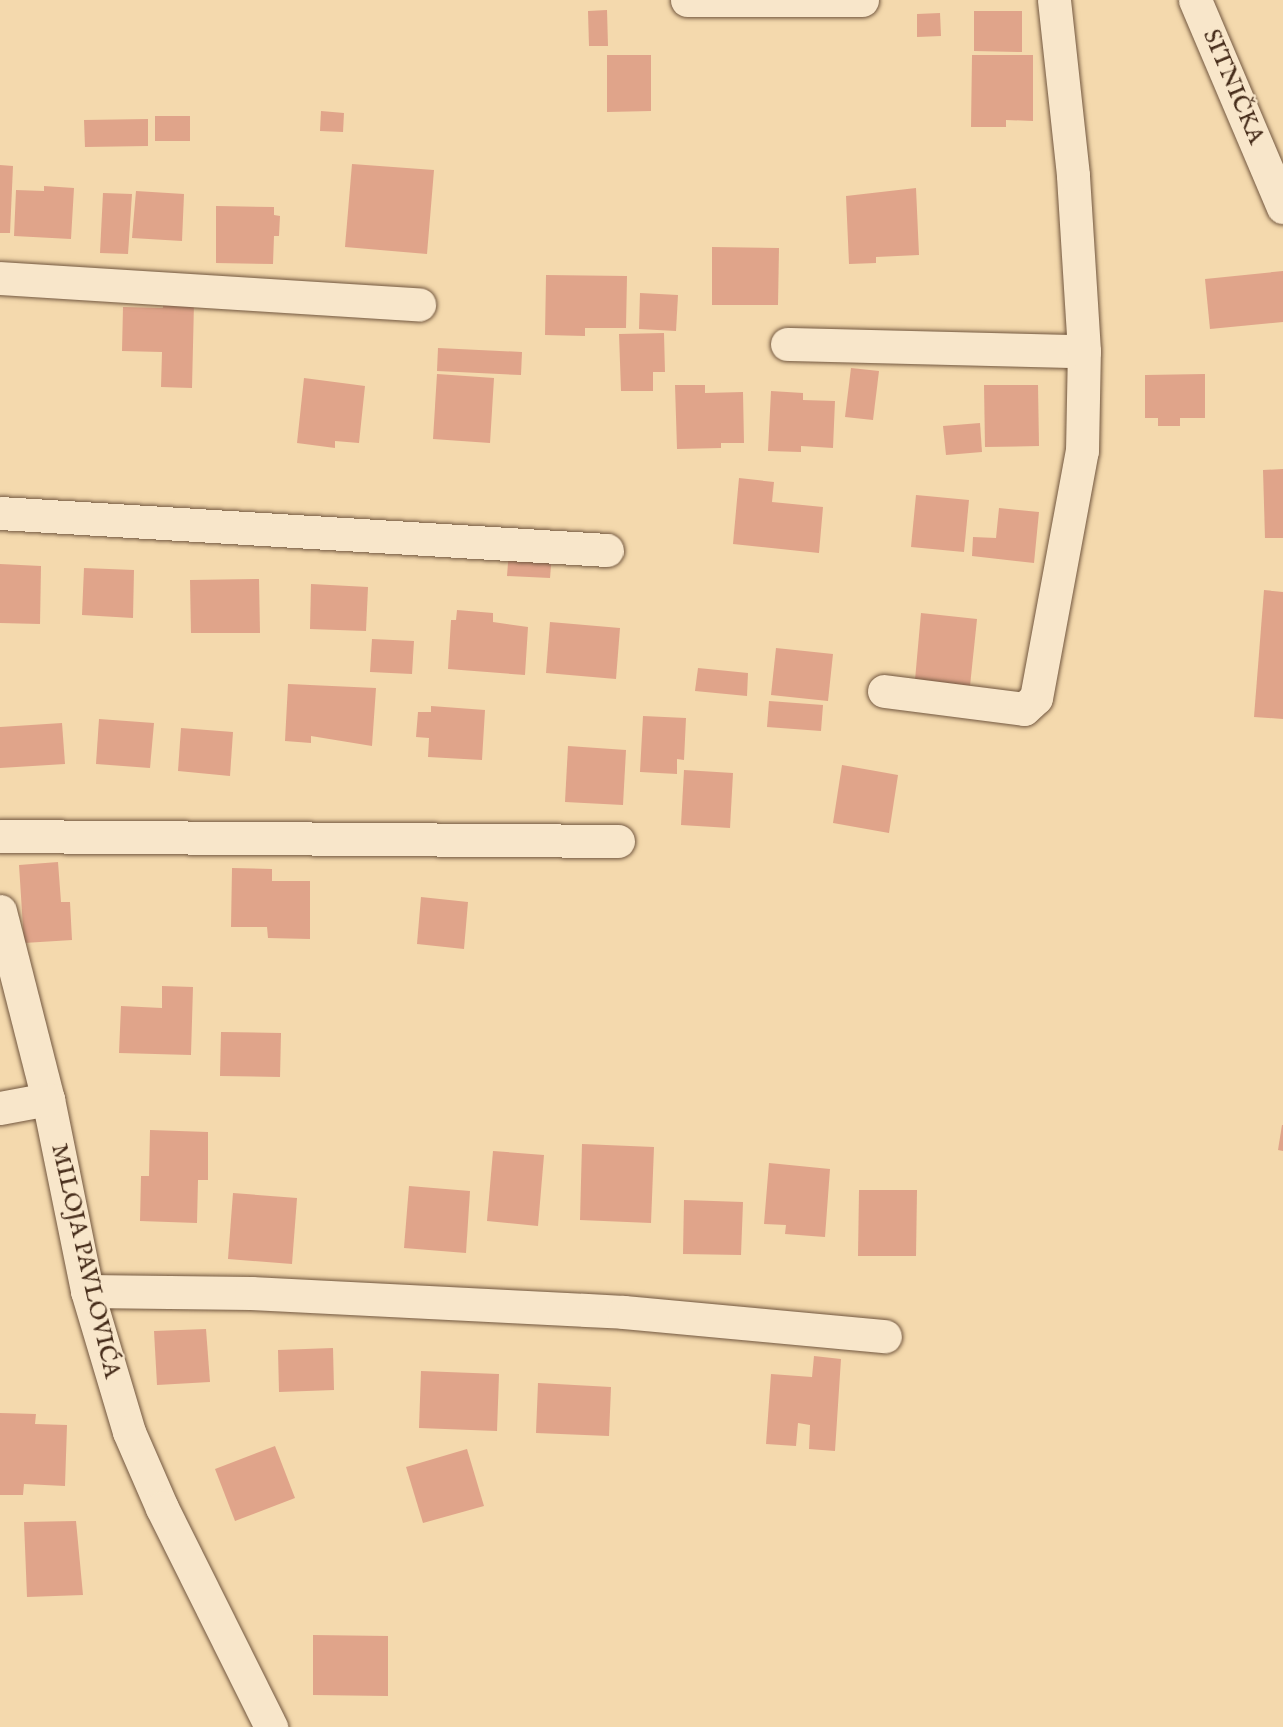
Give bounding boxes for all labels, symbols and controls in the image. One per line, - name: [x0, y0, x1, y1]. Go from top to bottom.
- street label: SITNIČKA: [1196, 25, 1270, 149]
- street label: MILOJA PAVLOVIĆA: [44, 1141, 126, 1381]

